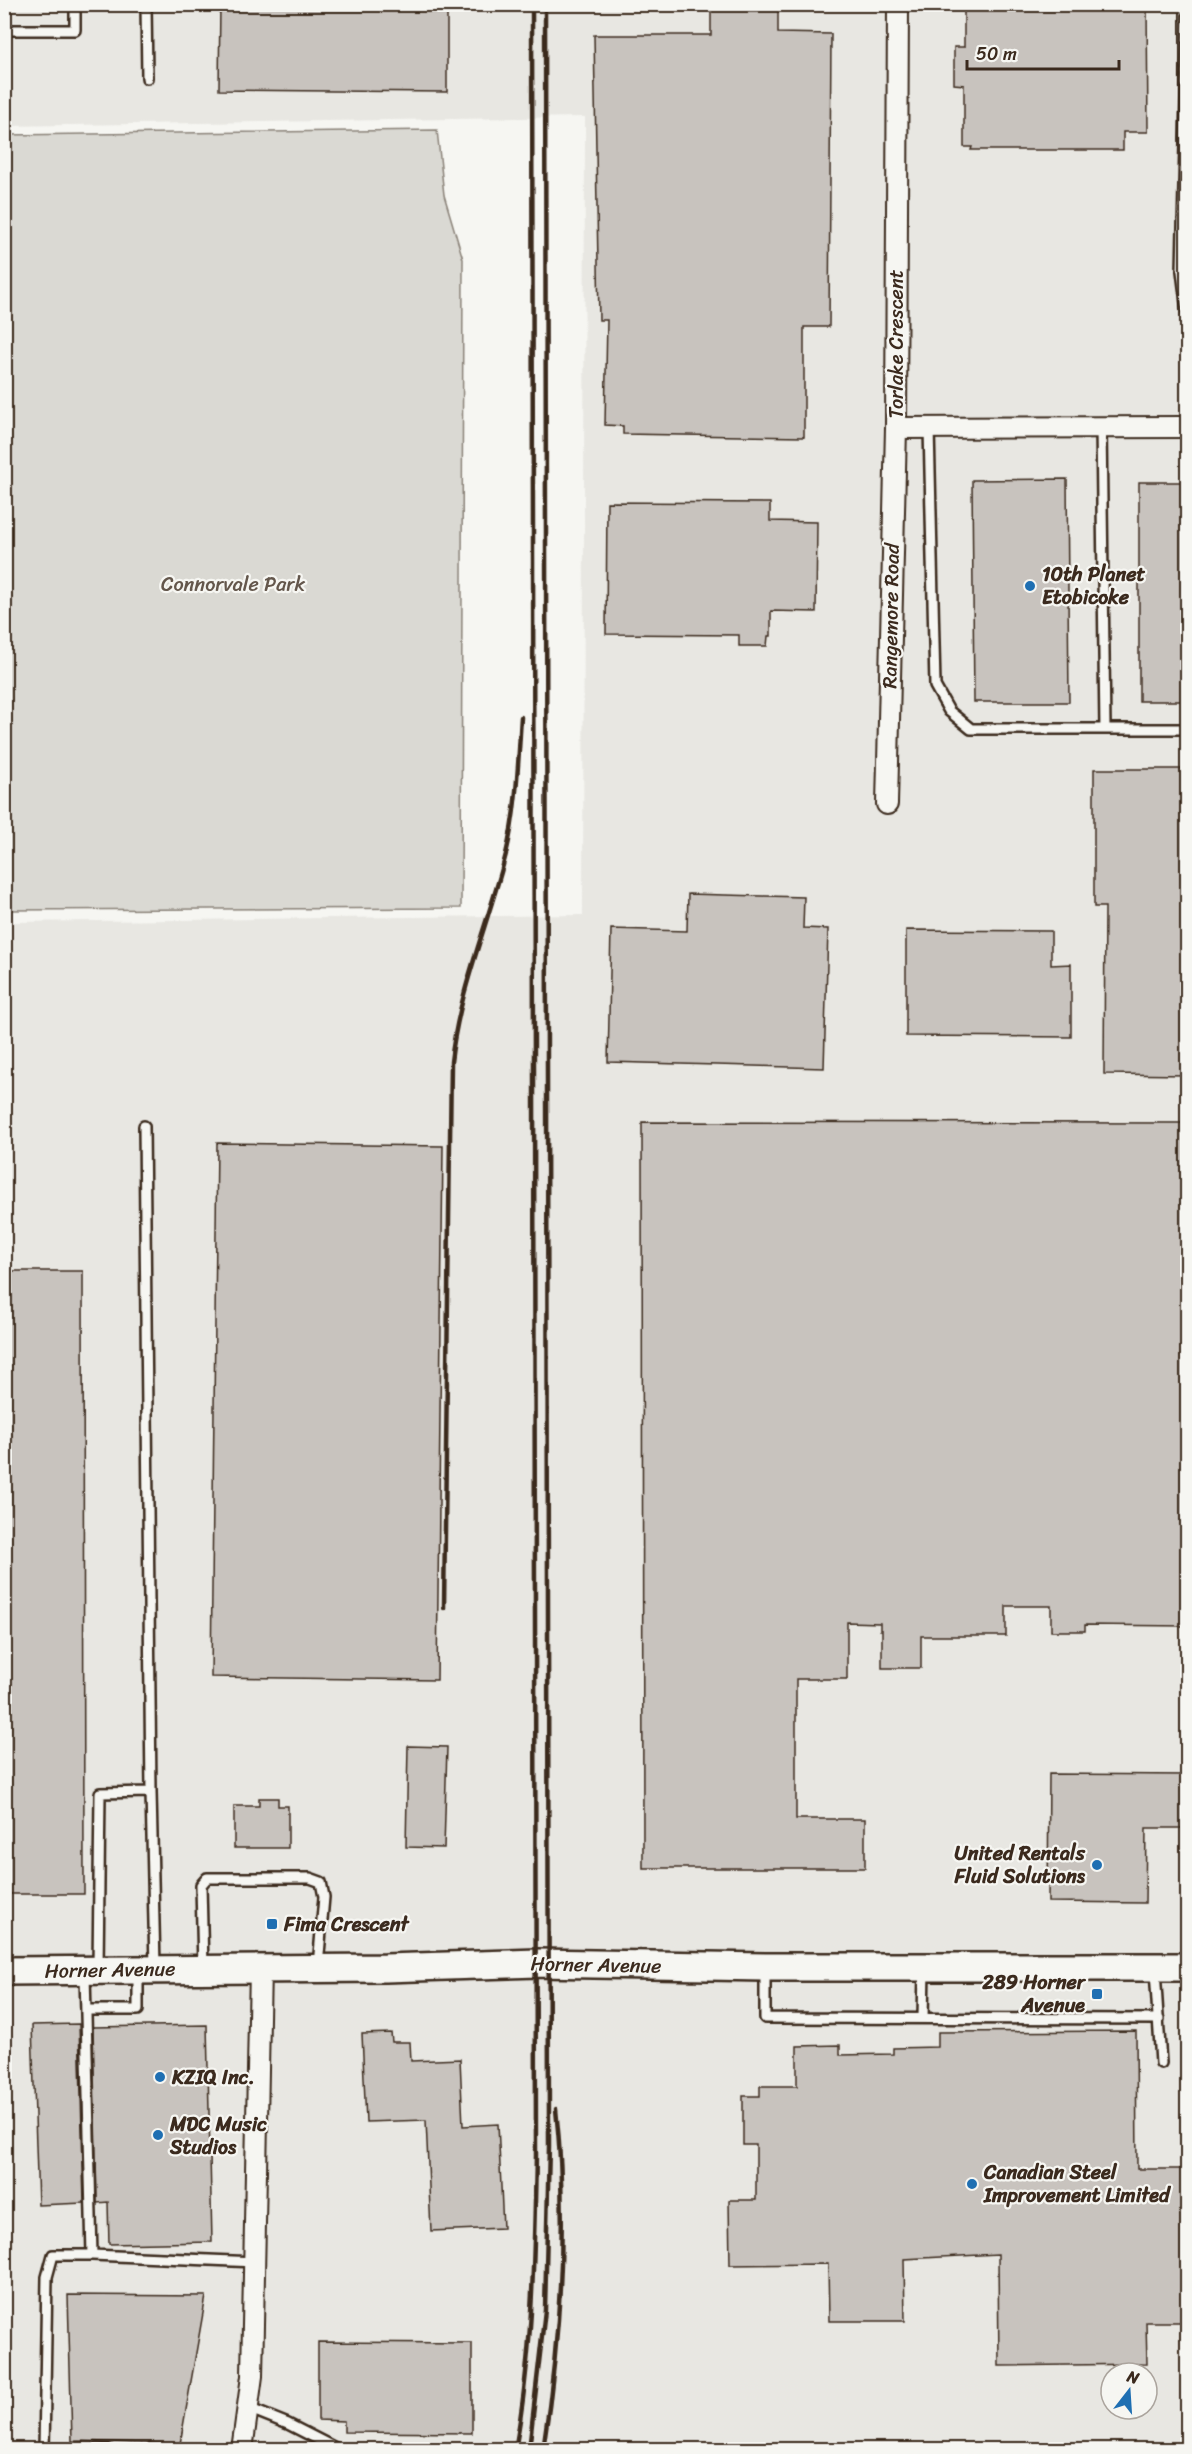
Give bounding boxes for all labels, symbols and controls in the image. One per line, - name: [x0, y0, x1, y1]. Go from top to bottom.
- scale bar: [967, 33, 1118, 71]
- text: 50 m: [976, 38, 1017, 70]
- street label: Torlake Crescent: [879, 269, 914, 418]
- street label: Rangemore Road: [872, 542, 910, 689]
- place label: 10th Planet Etobicoke: [1042, 557, 1146, 615]
- park label: Connorvale Park: [161, 567, 305, 602]
- marker: 10th Planet Etobicoke: [1023, 579, 1037, 593]
- place label: United Rentals Fluid Solutions: [953, 1836, 1086, 1894]
- marker: United Rentals Fluid Solutions: [1090, 1858, 1104, 1872]
- place label: Fima Crescent: [283, 1907, 411, 1942]
- marker: Fima Crescent: [265, 1917, 279, 1931]
- street label: Horner Avenue: [530, 1946, 662, 1984]
- street label: Horner Avenue: [44, 1951, 176, 1989]
- place label: 289 Horner Avenue: [981, 1965, 1087, 2023]
- marker: 289 Horner Avenue: [1090, 1987, 1104, 2001]
- place label: KZIQ Inc.: [171, 2060, 255, 2095]
- marker: KZIQ Inc.: [153, 2070, 167, 2084]
- place label: MDC Music Studios: [169, 2107, 267, 2165]
- marker: MDC Music Studios: [151, 2128, 165, 2142]
- place label: Canadian Steel Improvement Limited: [983, 2155, 1172, 2213]
- marker: Canadian Steel Improvement Limited: [965, 2177, 979, 2191]
- north arrow: [1099, 2361, 1159, 2421]
- text: N: [1123, 2361, 1144, 2393]

